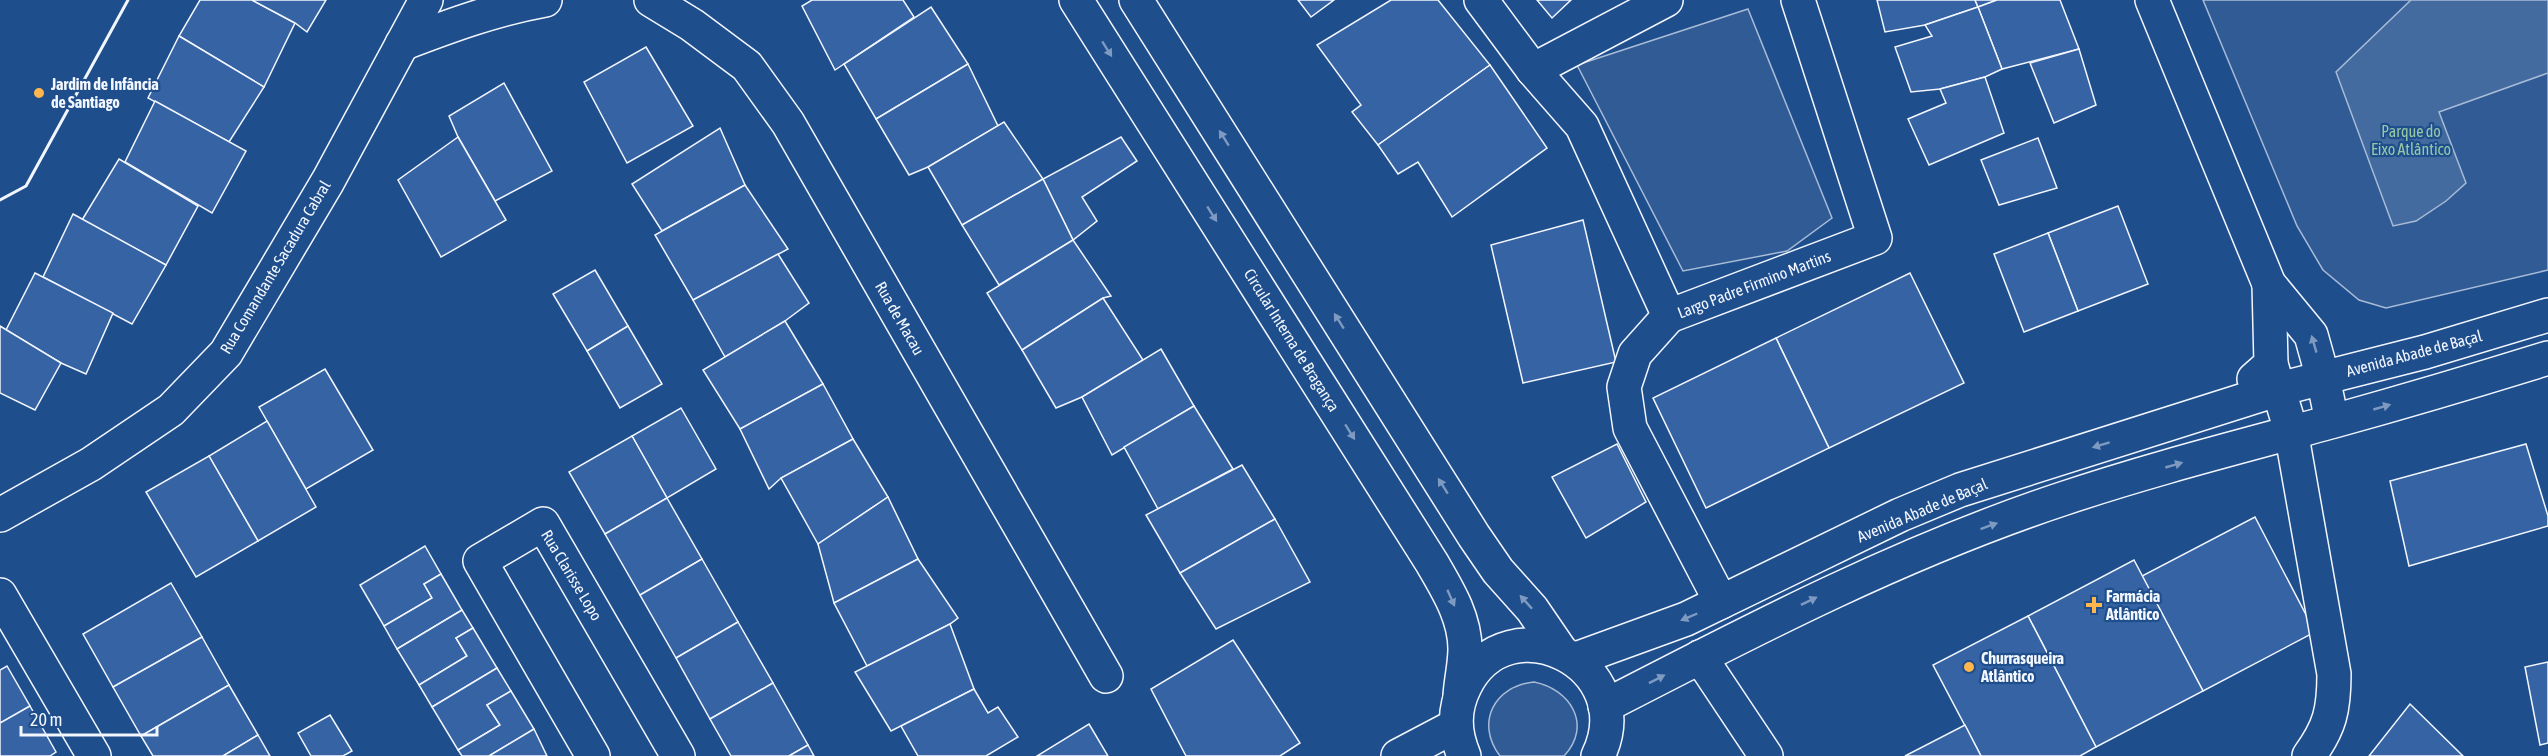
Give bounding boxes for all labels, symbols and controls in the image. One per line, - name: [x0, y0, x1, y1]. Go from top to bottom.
- one-way arrow: [1102, 41, 1113, 57]
- place label: Jardim de Infância de Santiago: [50, 75, 159, 111]
- marker: Jardim de Infância de Santiago: [32, 86, 46, 100]
- park label: Parque do Eixo Atlântico: [2371, 122, 2451, 158]
- one-way arrow: [1219, 130, 1230, 146]
- street label: Rua Comandante Sacadura Cabral: [216, 177, 334, 357]
- one-way arrow: [1206, 206, 1217, 222]
- street label: Largo Padre Firmino Martins: [1675, 246, 1834, 323]
- street label: Circular Interna de Bragança: [1240, 265, 1343, 415]
- street label: Rua de Macau: [872, 278, 928, 358]
- one-way arrow: [1334, 312, 1345, 329]
- street label: Avenida Abade de Baçal: [2344, 326, 2485, 381]
- one-way arrow: [2309, 335, 2318, 353]
- one-way arrow: [2373, 402, 2391, 411]
- one-way arrow: [1344, 424, 1355, 440]
- one-way arrow: [2092, 441, 2110, 450]
- one-way arrow: [2165, 460, 2183, 469]
- street label: Avenida Abade de Baçal: [1854, 474, 1991, 547]
- one-way arrow: [1437, 478, 1448, 494]
- one-way arrow: [1980, 520, 1998, 530]
- street label: Rua Clarisse Lopo: [537, 527, 606, 624]
- place label: Farmácia Atlântico: [2105, 587, 2160, 623]
- one-way arrow: [1446, 590, 1456, 608]
- one-way arrow: [1519, 595, 1533, 610]
- one-way arrow: [1801, 597, 1818, 606]
- marker: Farmácia Atlântico: [2087, 598, 2101, 612]
- one-way arrow: [1680, 612, 1698, 622]
- place label: Churrasqueira Atlântico: [1980, 649, 2064, 685]
- marker: Churrasqueira Atlântico: [1962, 660, 1976, 674]
- one-way arrow: [1649, 674, 1666, 684]
- scale bar: [21, 699, 158, 737]
- text: 20 m: [30, 709, 62, 730]

